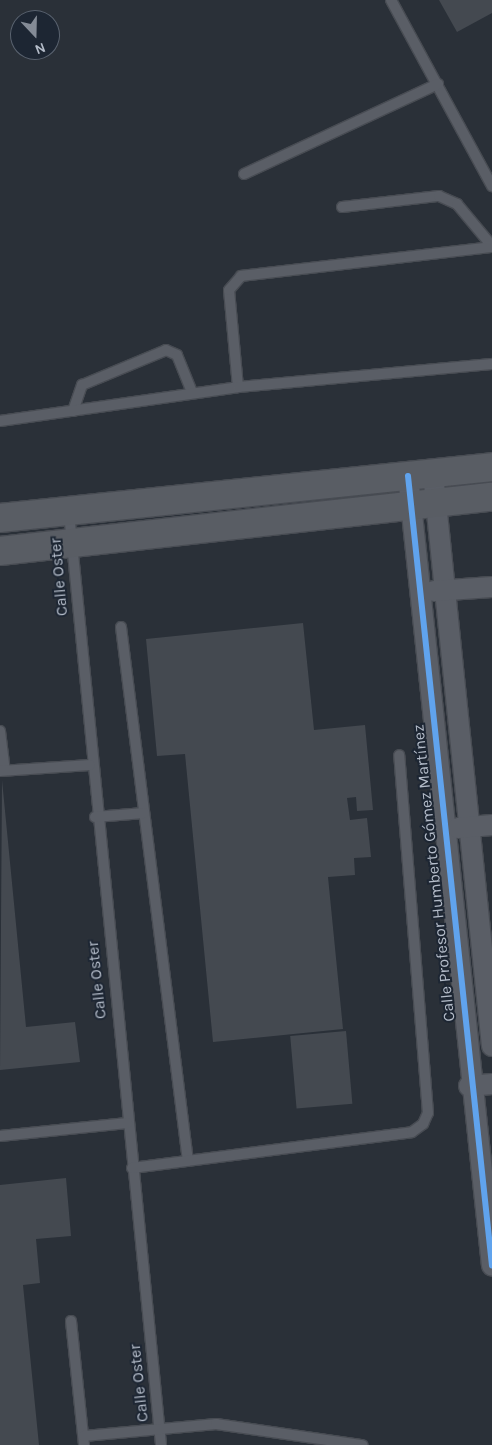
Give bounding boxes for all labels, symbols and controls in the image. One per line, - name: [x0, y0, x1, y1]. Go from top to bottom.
- north arrow: [10, 10, 60, 60]
- text: N: [32, 39, 48, 58]
- street label: Calle Oster: [46, 537, 72, 617]
- street label: Calle Profesor Humberto Gómez Martínez: [409, 723, 459, 1023]
- street label: Calle Oster: [83, 940, 111, 1020]
- street label: Calle Oster: [125, 1343, 153, 1423]

